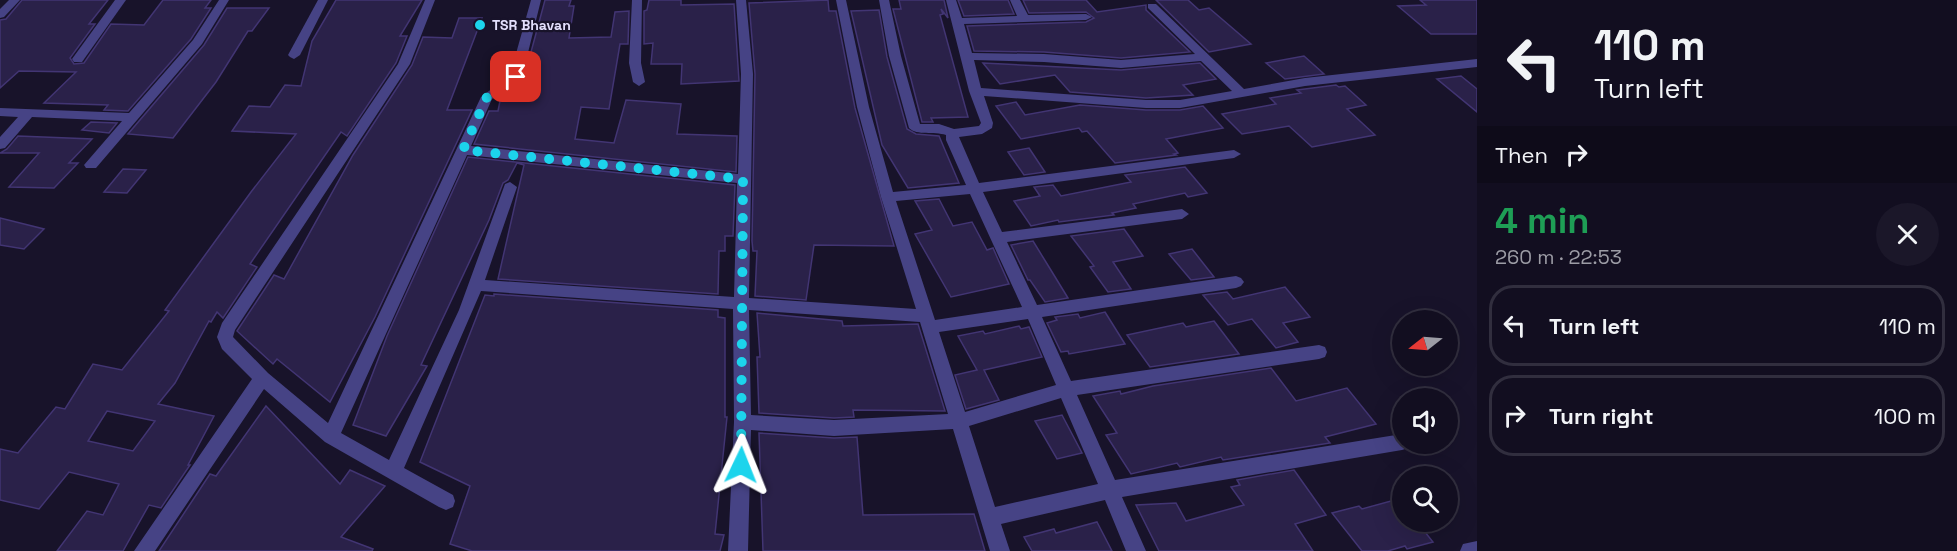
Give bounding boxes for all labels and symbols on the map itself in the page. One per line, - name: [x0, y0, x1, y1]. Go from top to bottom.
- place label: TSR Bhavan: [492, 16, 571, 34]
- marker: TSR Bhavan: [473, 18, 487, 32]
- pin: [490, 51, 541, 102]
- north arrow: [1392, 310, 1458, 376]
- position arrow: [709, 433, 773, 497]

